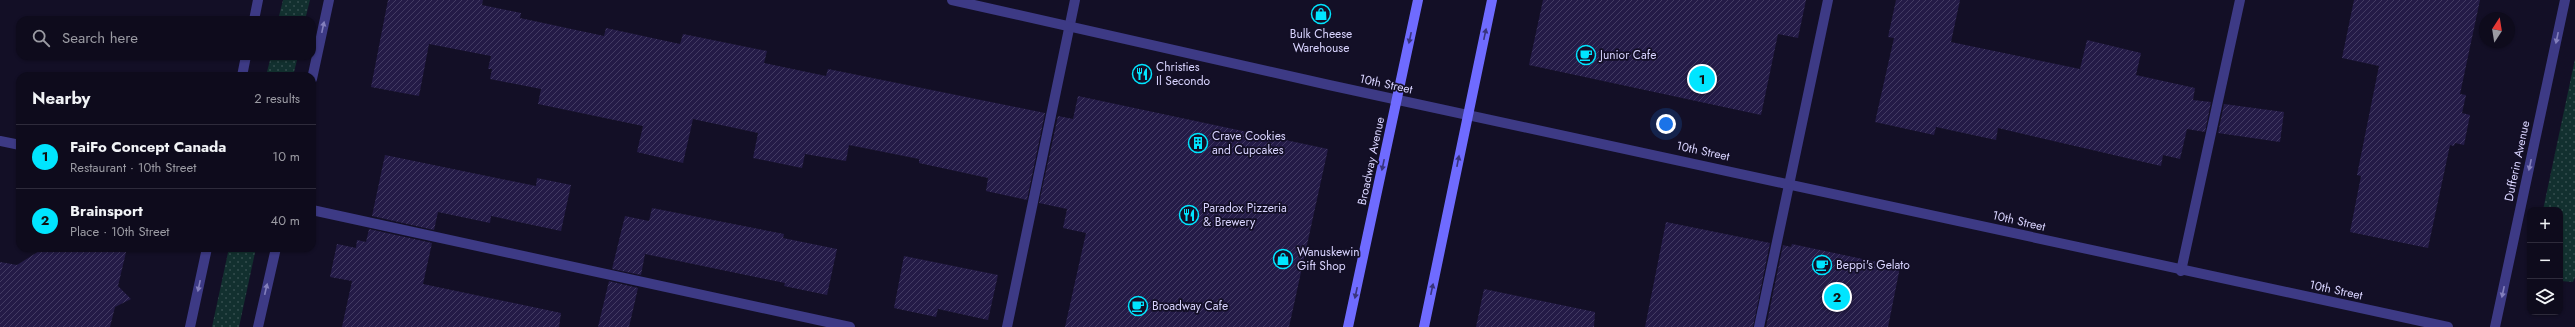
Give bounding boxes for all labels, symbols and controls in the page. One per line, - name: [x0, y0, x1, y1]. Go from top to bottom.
- shop icon: Bulk Cheese Warehouse: [1310, 3, 1332, 25]
- north arrow: [2479, 12, 2515, 48]
- search box: [16, 16, 316, 60]
- one-way arrow: [320, 21, 326, 33]
- place label: Bulk Cheese Warehouse: [1290, 25, 1352, 57]
- icon: search: [30, 27, 52, 49]
- text: Search here: [62, 27, 138, 49]
- one-way arrow: [1482, 28, 1488, 40]
- one-way arrow: [1406, 32, 1412, 44]
- one-way arrow: [2554, 32, 2560, 44]
- cafe icon: Junior Cafe: [1575, 44, 1597, 66]
- place label: Junior Cafe: [1598, 46, 1656, 64]
- place label: Christies Il Secondo: [1156, 58, 1210, 90]
- restaurant icon: Christies Il Secondo: [1131, 63, 1153, 85]
- pin: 1: [1689, 64, 1715, 94]
- street label: 10th Street: [1358, 70, 1414, 98]
- text: Nearby: [32, 86, 90, 110]
- text: 2 results: [254, 89, 300, 108]
- your location: [1656, 114, 1676, 134]
- street label: Broadway Avenue: [1353, 115, 1389, 207]
- street label: Dufferin Avenue: [2500, 119, 2534, 203]
- place label: Crave Cookies and Cupcakes: [1212, 127, 1286, 159]
- building icon: Crave Cookies and Cupcakes: [1187, 132, 1209, 154]
- text: FaiFo Concept Canada: [70, 136, 226, 158]
- street label: 10th Street: [1675, 137, 1731, 165]
- text: 1: [42, 147, 48, 166]
- text: 10 m: [272, 147, 300, 166]
- one-way arrow: [1455, 155, 1461, 168]
- text: Restaurant · 10th Street: [70, 158, 196, 177]
- one-way arrow: [1380, 159, 1386, 172]
- one-way arrow: [2526, 159, 2532, 171]
- place label: Paradox Pizzeria & Brewery: [1203, 199, 1287, 231]
- text: Brainsport: [70, 200, 143, 222]
- restaurant icon: Paradox Pizzeria & Brewery: [1178, 204, 1200, 226]
- street label: 10th Street: [1991, 206, 2047, 236]
- map controls: [2527, 207, 2563, 315]
- button: +: [2527, 207, 2563, 243]
- text: 2: [41, 211, 49, 230]
- text: 40 m: [271, 211, 300, 230]
- text: Place · 10th Street: [70, 222, 170, 241]
- place label: Wanuskewin Gift Shop: [1297, 243, 1360, 275]
- button: −: [2527, 243, 2563, 279]
- shop icon: Wanuskewin Gift Shop: [1272, 248, 1294, 270]
- cafe icon: Beppi's Gelato: [1811, 254, 1833, 276]
- place label: Beppi's Gelato: [1836, 256, 1910, 274]
- street label: 10th Street: [2308, 276, 2364, 304]
- button: layers: [2527, 279, 2563, 315]
- one-way arrow: [195, 280, 201, 292]
- pin: 2: [1824, 282, 1850, 312]
- one-way arrow: [264, 283, 270, 295]
- one-way arrow: [1430, 283, 1436, 295]
- one-way arrow: [1353, 286, 1359, 299]
- one-way arrow: [2499, 286, 2505, 299]
- cafe icon: Broadway Cafe: [1127, 295, 1149, 317]
- place label: Broadway Cafe: [1152, 297, 1228, 315]

